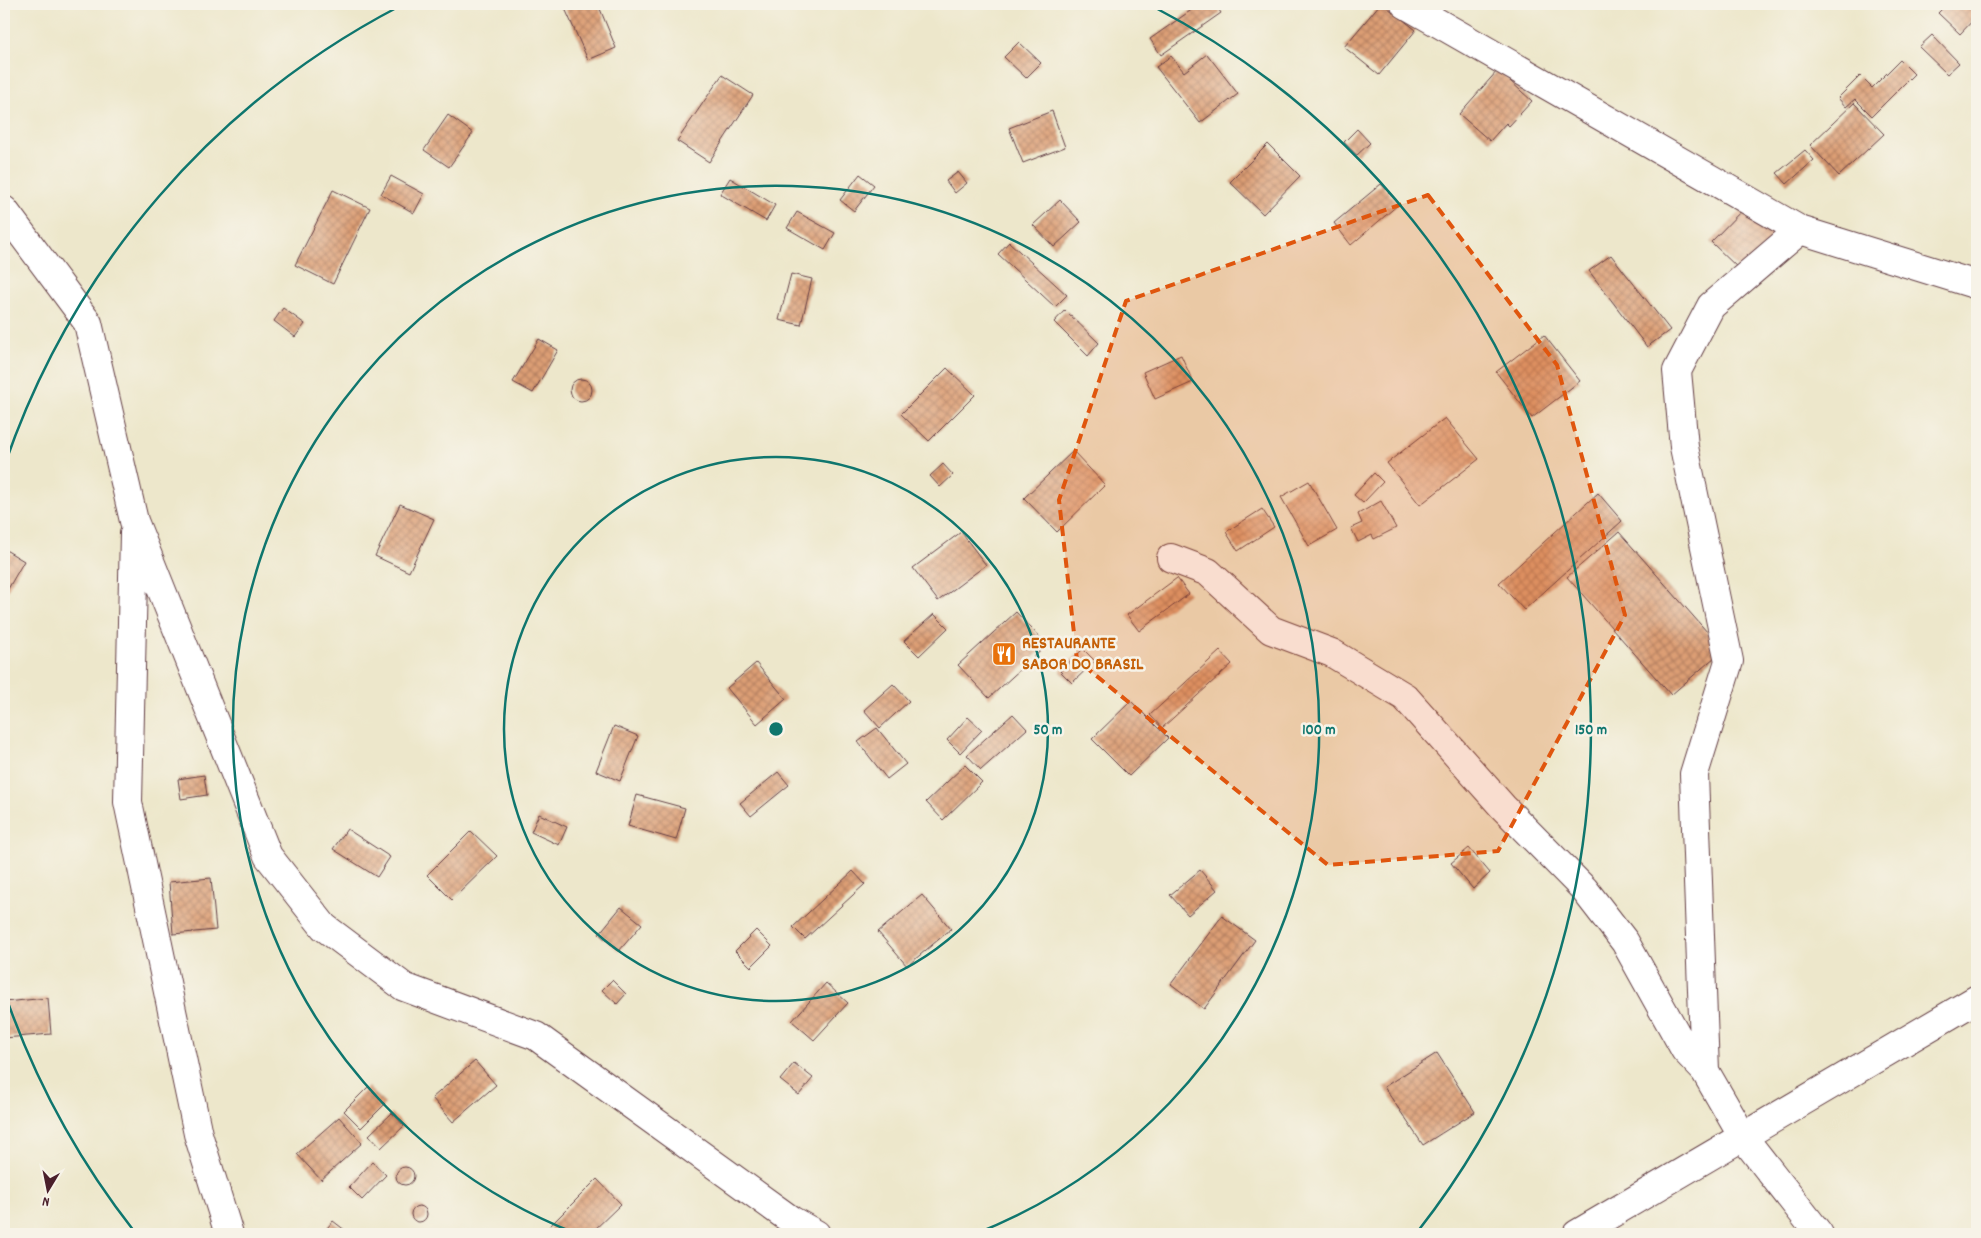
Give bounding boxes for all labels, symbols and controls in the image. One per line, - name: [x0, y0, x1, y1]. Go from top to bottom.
- place label: RESTAURANTE SABOR DO BRASIL: [1022, 632, 1144, 678]
- restaurant icon: RESTAURANTE SABOR DO BRASIL: [991, 641, 1017, 667]
- centre of rings: [767, 720, 785, 738]
- text: 50 m: [1034, 720, 1062, 742]
- text: 100 m: [1302, 720, 1336, 742]
- text: 150 m: [1575, 720, 1607, 742]
- north arrow: [22, 1166, 72, 1216]
- text: N: [41, 1190, 51, 1211]

